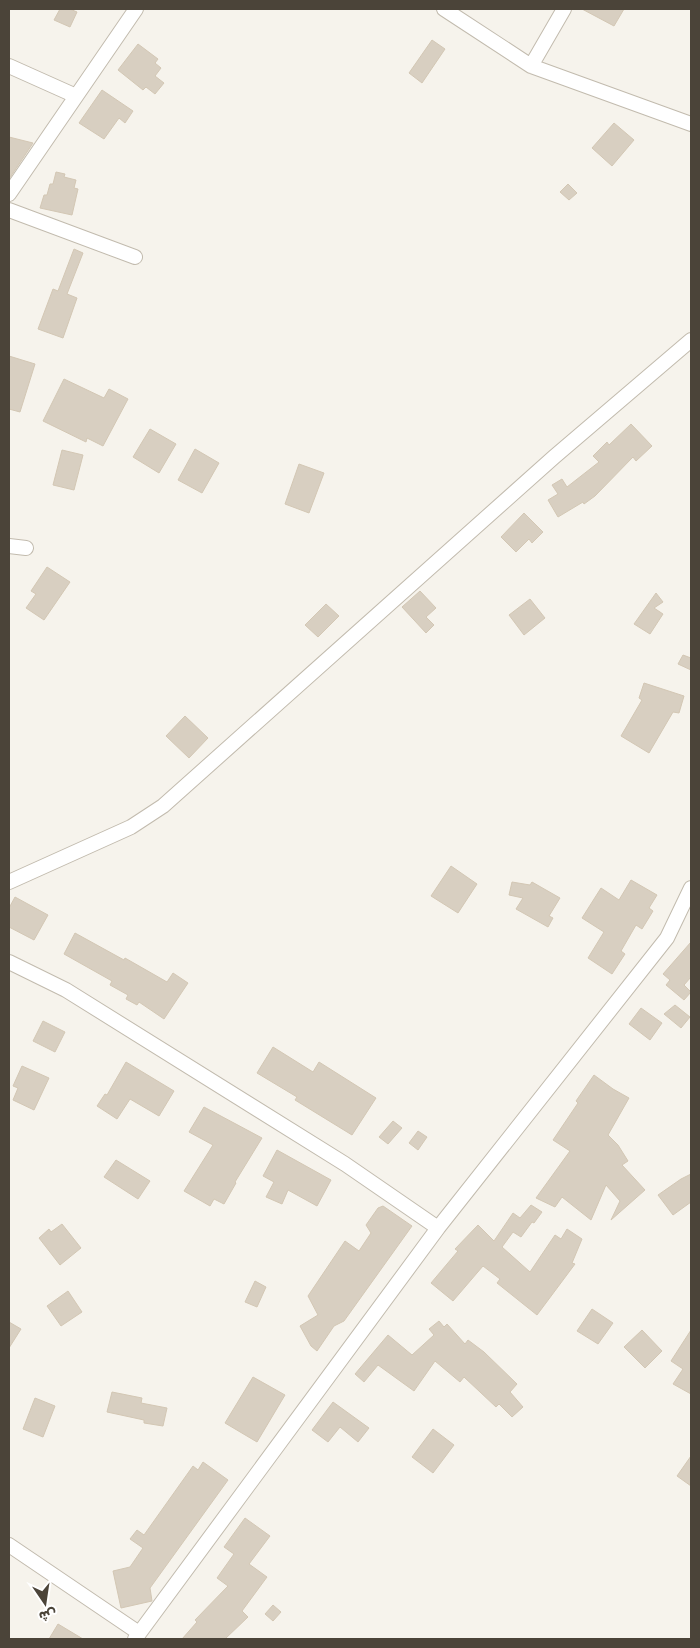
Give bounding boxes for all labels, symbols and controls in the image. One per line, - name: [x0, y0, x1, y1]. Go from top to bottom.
- north arrow: [20, 1578, 70, 1628]
- text: ش: [37, 1605, 58, 1626]

